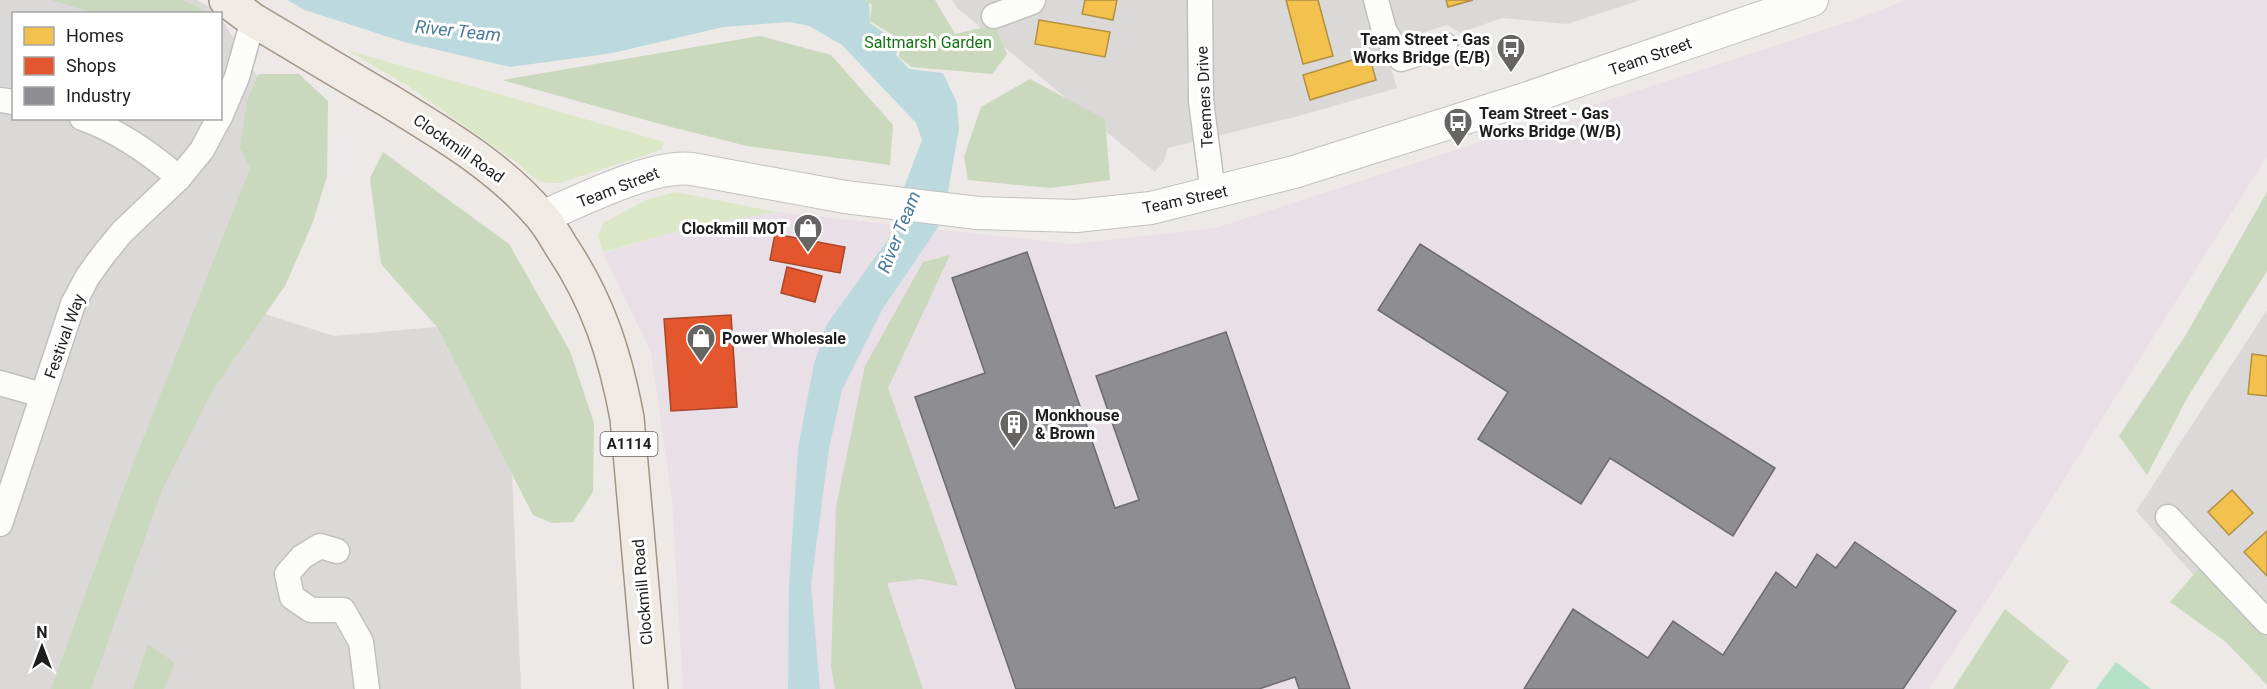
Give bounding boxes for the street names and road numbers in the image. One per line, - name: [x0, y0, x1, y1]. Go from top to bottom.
- street label: Team Street: [1606, 33, 1694, 79]
- street label: Teemers Drive: [1192, 46, 1217, 148]
- street label: Clockmill Road: [410, 110, 508, 187]
- street label: Team Street: [575, 163, 662, 212]
- street label: Team Street: [1141, 181, 1229, 218]
- street label: Festival Way: [40, 291, 89, 381]
- road number: A1114: [600, 432, 658, 456]
- street label: Clockmill Road: [628, 538, 657, 646]

